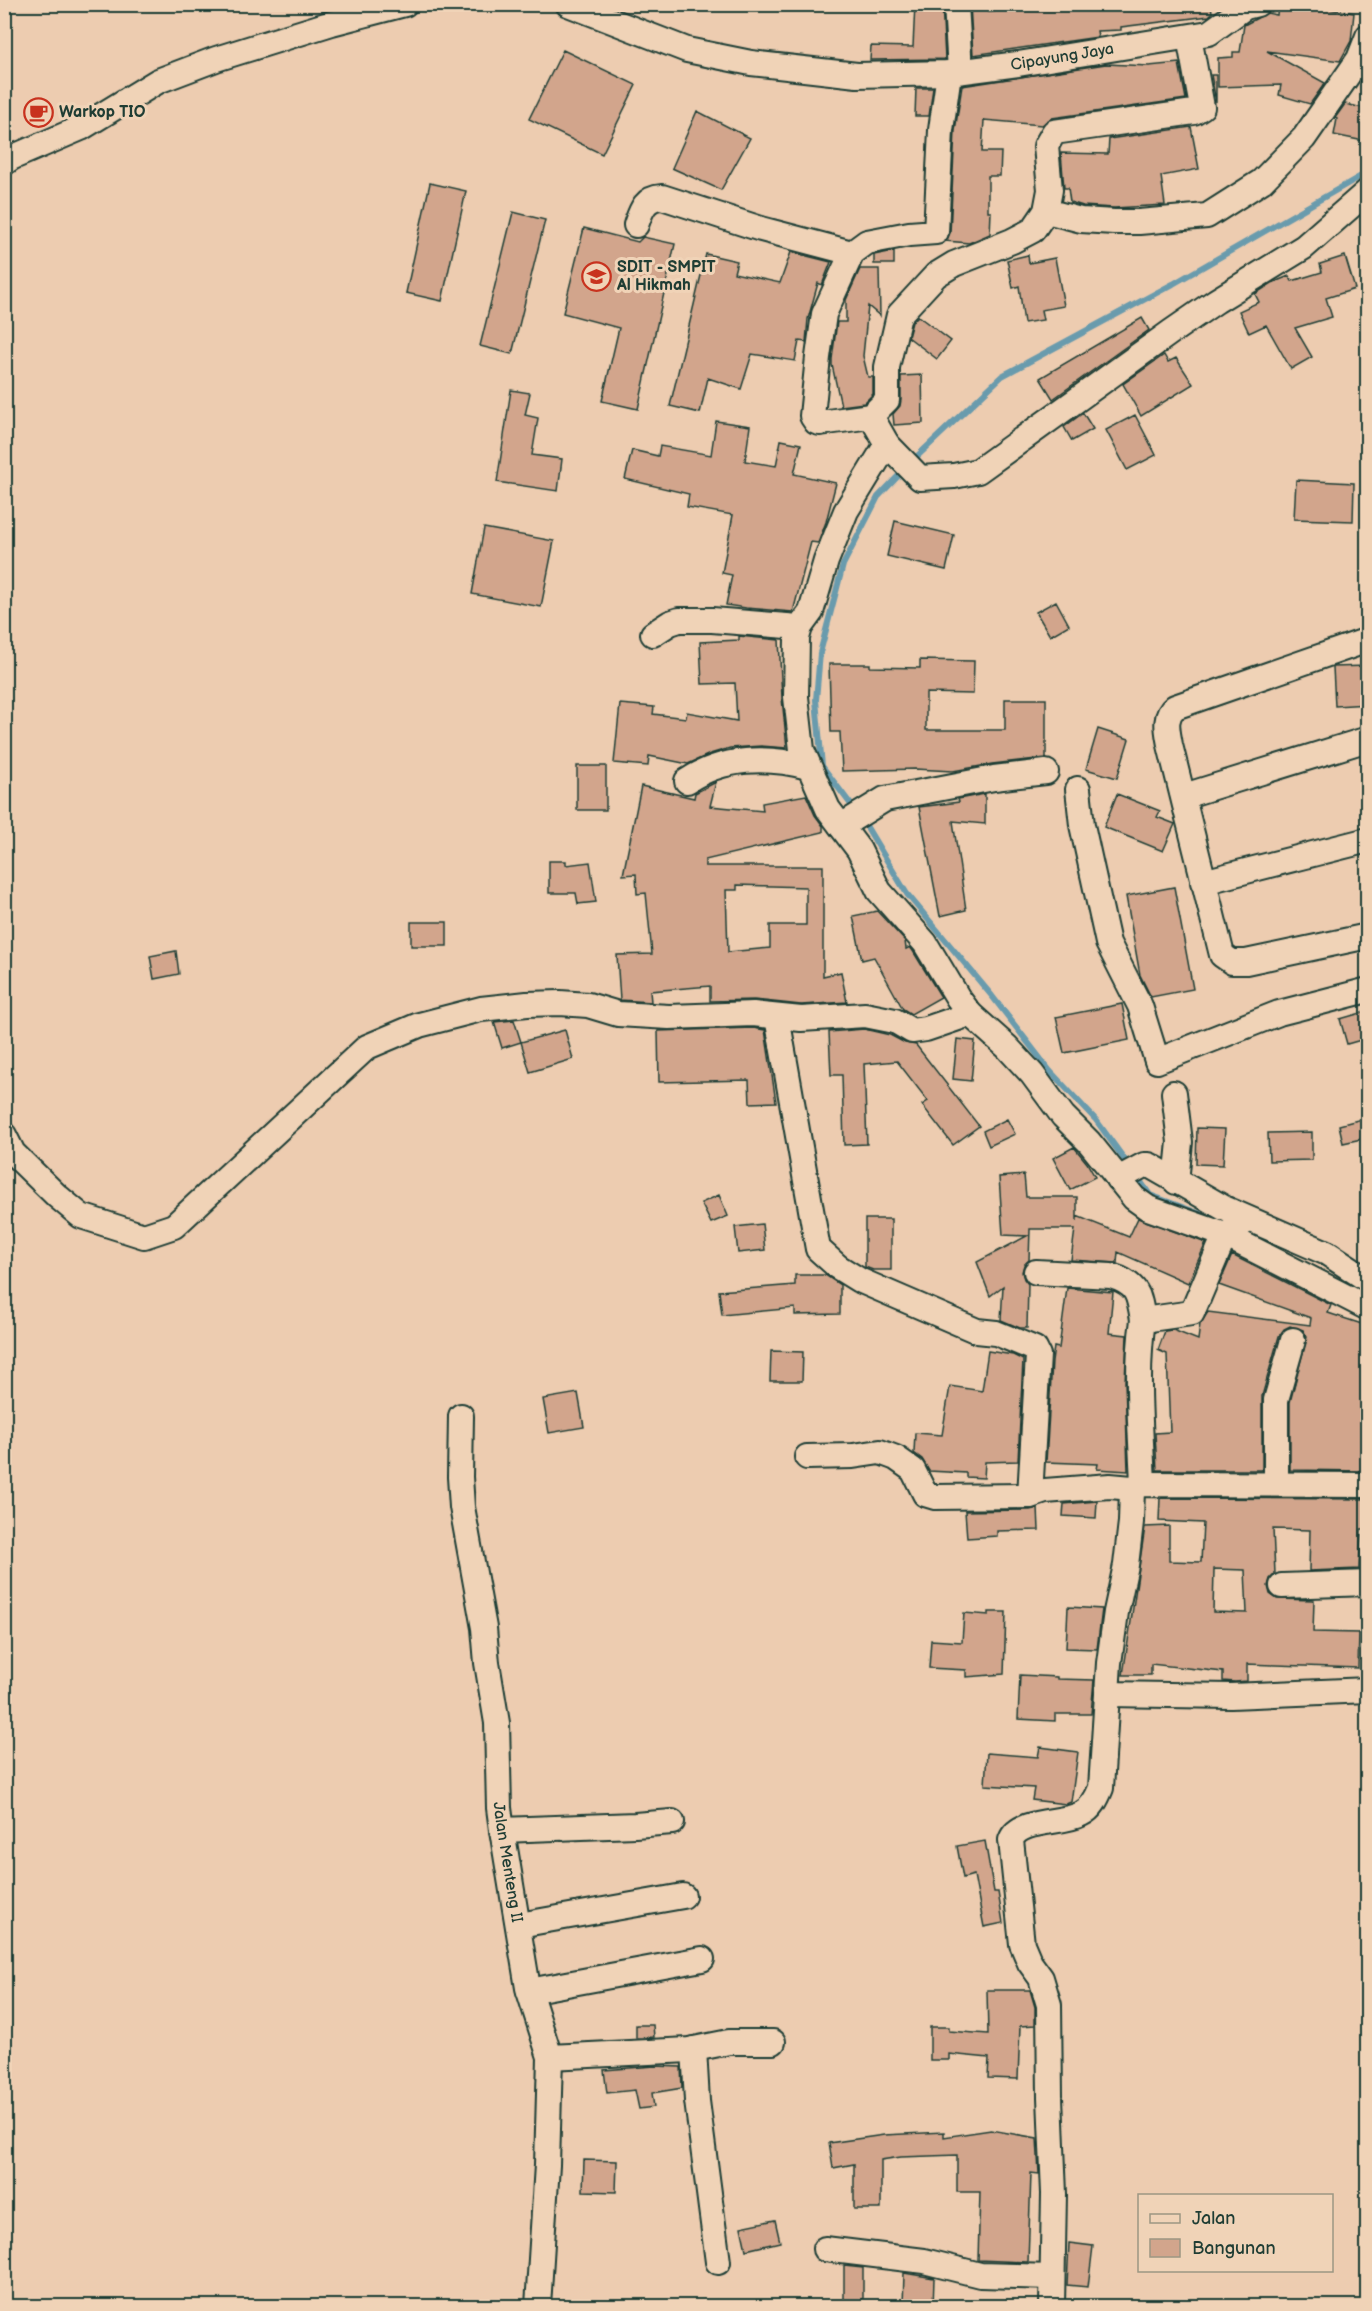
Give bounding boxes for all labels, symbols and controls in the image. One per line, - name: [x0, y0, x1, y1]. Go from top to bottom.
- street label: Cipayung Jaya: [1009, 39, 1115, 74]
- cafe icon: Warkop TIO: [22, 96, 54, 128]
- place label: Warkop TIO: [59, 103, 146, 122]
- place label: SDIT - SMPIT Al Hikmah: [616, 258, 717, 295]
- school or university icon: SDIT - SMPIT Al Hikmah: [580, 260, 612, 292]
- street label: Jalan Menteng II: [489, 1802, 527, 1924]
- legend: [1138, 2194, 1333, 2272]
- text: Jalan: [1192, 2208, 1235, 2229]
- text: Bangunan: [1192, 2238, 1276, 2259]

